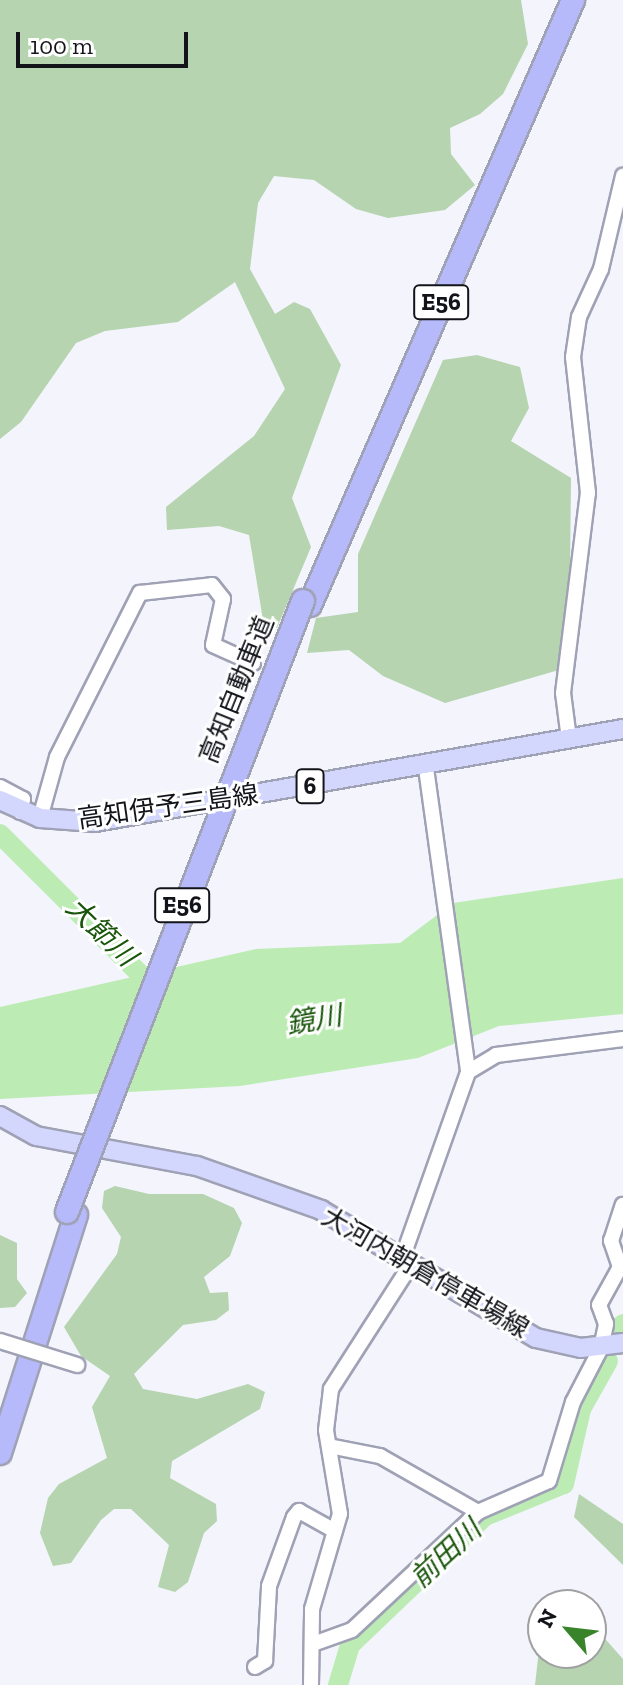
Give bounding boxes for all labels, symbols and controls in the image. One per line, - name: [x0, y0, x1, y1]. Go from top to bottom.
- scale bar: [20, 16, 192, 66]
- text: 100 m: [30, 31, 93, 60]
- road number: E56: [413, 282, 469, 322]
- street label: 高知自動車道: [193, 612, 281, 768]
- road number: 6: [294, 766, 326, 806]
- street label: 高知伊予三島線: [76, 779, 260, 835]
- road number: E56: [154, 885, 210, 925]
- water label: 大節川: [59, 891, 143, 973]
- water label: 鏡川: [284, 999, 344, 1041]
- street label: 大河内朝倉停車場線: [316, 1201, 534, 1345]
- water label: 前田川: [404, 1513, 488, 1595]
- north arrow: [527, 1589, 607, 1669]
- text: N: [531, 1605, 563, 1632]

